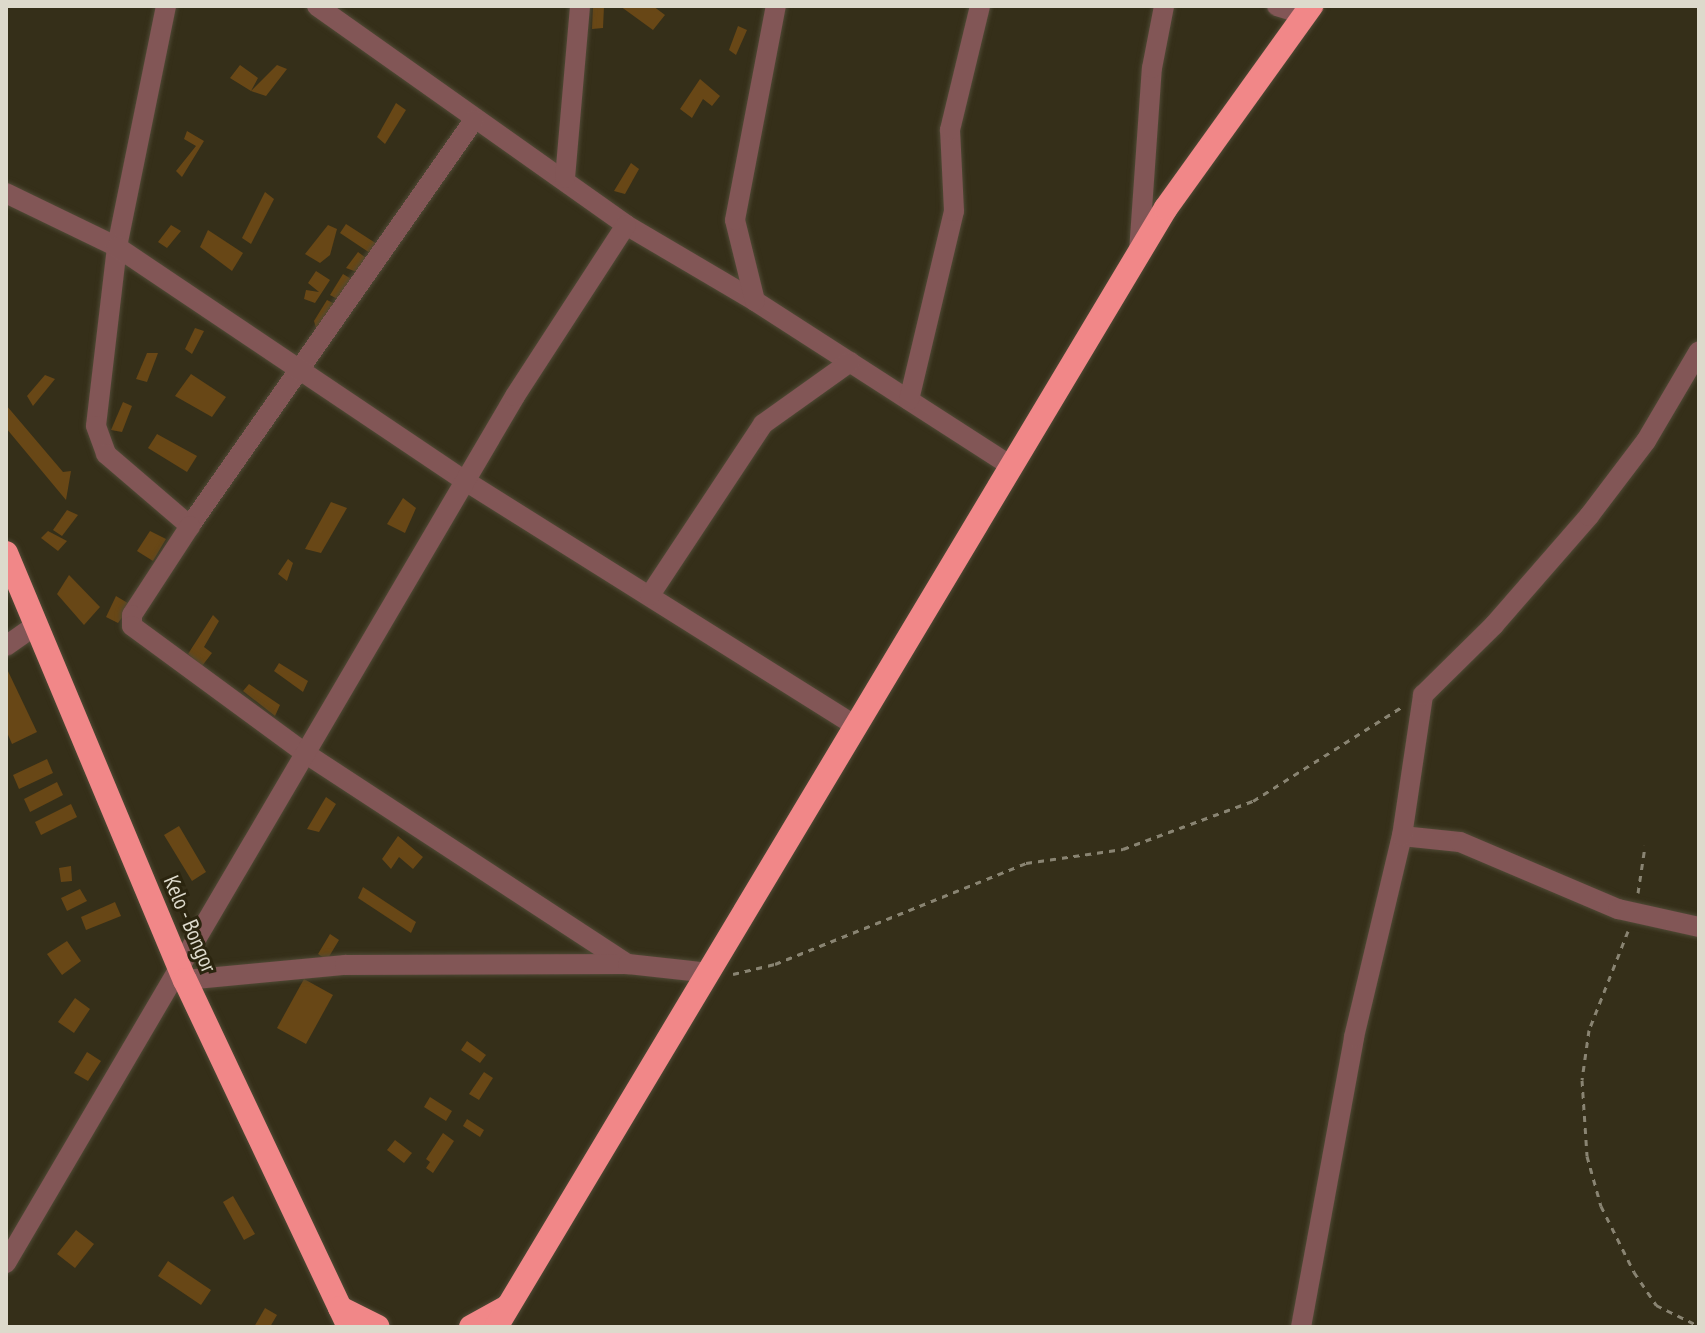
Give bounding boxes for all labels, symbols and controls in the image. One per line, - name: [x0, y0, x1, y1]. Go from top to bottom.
- street label: Kelo - Bongor: [158, 871, 222, 977]

